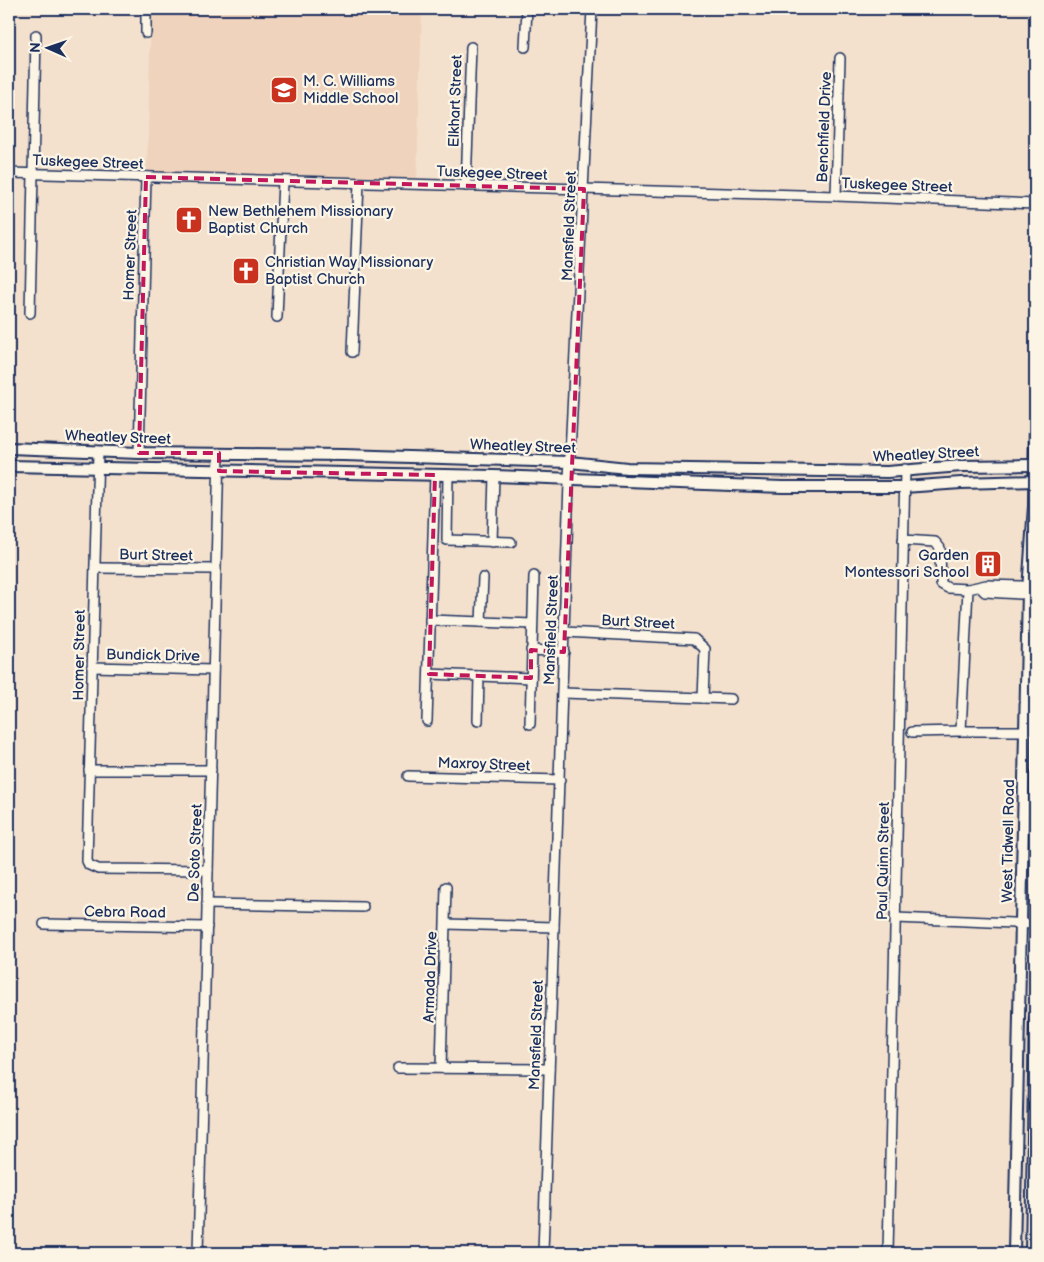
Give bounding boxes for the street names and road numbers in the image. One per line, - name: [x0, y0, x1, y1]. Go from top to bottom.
- street label: Elkhart Street: [444, 54, 467, 148]
- street label: Benchfield Drive: [813, 71, 836, 183]
- street label: Tuskegee Street: [32, 151, 144, 174]
- street label: Tuskegee Street: [436, 162, 548, 185]
- street label: Mansfield Street: [558, 170, 581, 281]
- street label: Tuskegee Street: [841, 174, 953, 197]
- street label: Homer Street: [119, 209, 142, 301]
- street label: Wheatley Street: [65, 426, 172, 449]
- street label: Wheatley Street: [470, 435, 577, 458]
- street label: Wheatley Street: [873, 442, 980, 467]
- street label: Burt Street: [119, 545, 193, 566]
- street label: Mansfield Street: [540, 574, 563, 685]
- street label: Homer Street: [69, 609, 90, 701]
- street label: Burt Street: [601, 611, 676, 634]
- street label: Bundick Drive: [106, 645, 200, 666]
- street label: Maxroy Street: [437, 753, 531, 776]
- street label: West Tidwell Road: [998, 779, 1019, 903]
- street label: Paul Quinn Street: [873, 801, 894, 920]
- street label: De Soto Street: [184, 803, 207, 903]
- street label: Cebra Road: [84, 902, 166, 923]
- street label: Armada Drive: [419, 931, 442, 1023]
- street label: Mansfield Street: [525, 979, 548, 1090]

